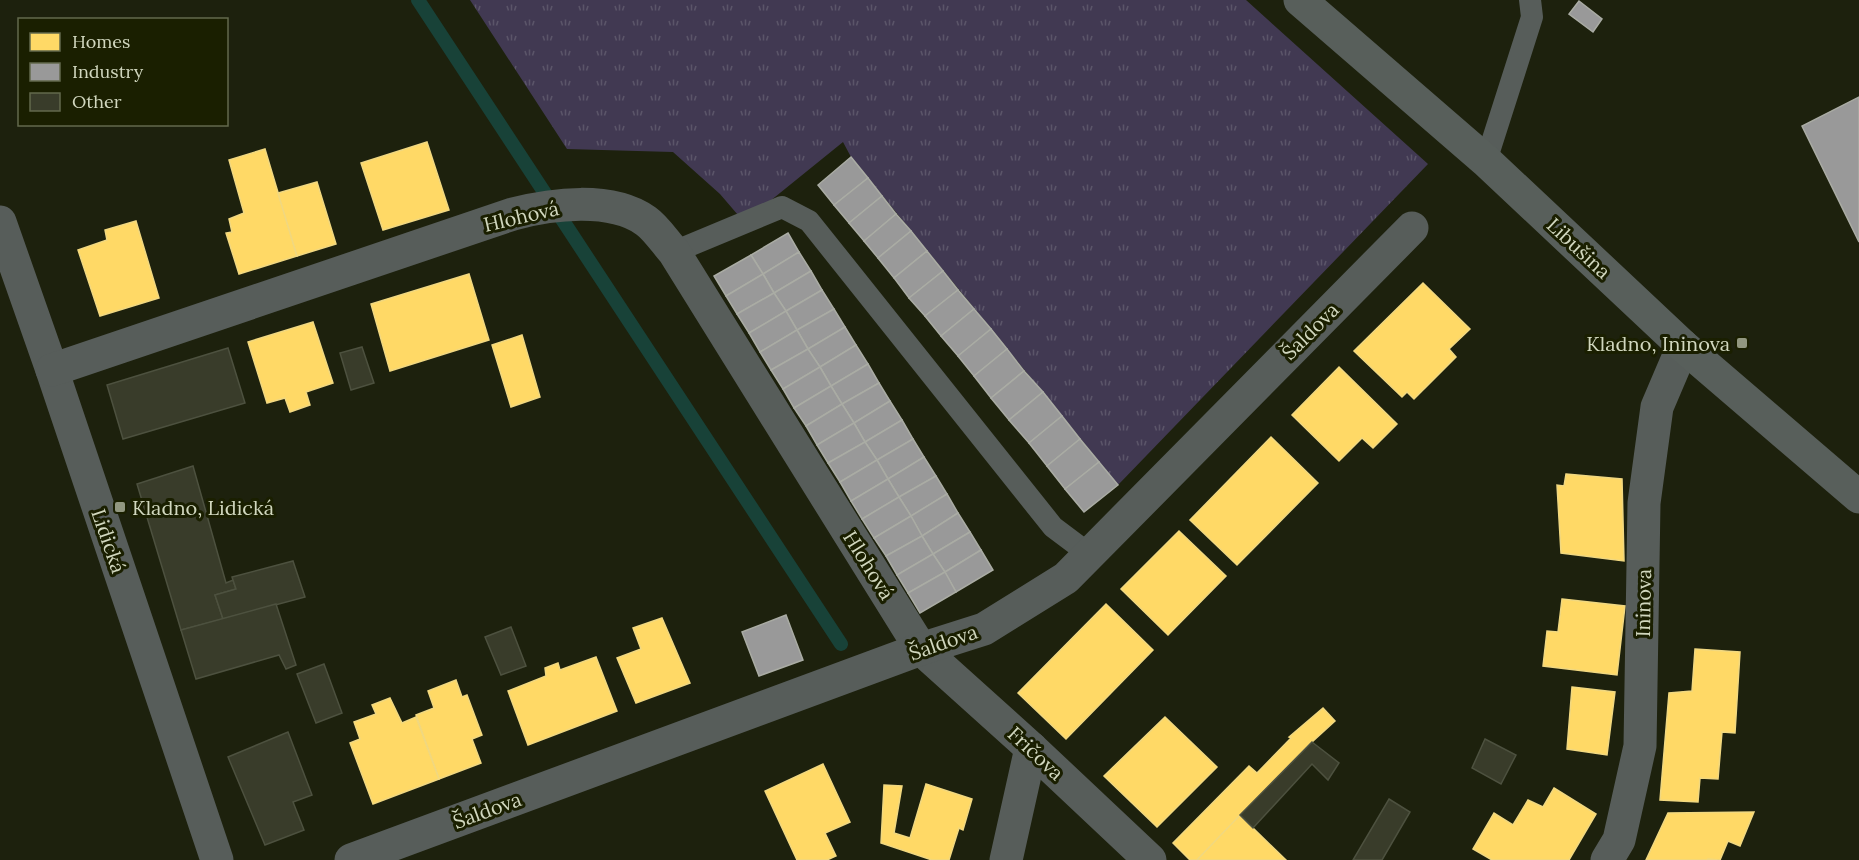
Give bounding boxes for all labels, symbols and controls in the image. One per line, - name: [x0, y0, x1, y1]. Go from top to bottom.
- legend: [18, 18, 228, 126]
- text: Homes: [72, 30, 130, 53]
- text: Industry: [72, 60, 144, 83]
- text: Other: [72, 90, 122, 113]
- street label: Hlohová: [481, 195, 561, 237]
- street label: Libušina: [1542, 212, 1616, 284]
- street label: Šaldova: [1276, 297, 1344, 365]
- place label: Kladno, Ininova: [1586, 331, 1730, 356]
- marker: Kladno, Ininova: [1735, 336, 1749, 350]
- place label: Kladno, Lidická: [132, 495, 274, 520]
- marker: Kladno, Lidická: [113, 500, 127, 514]
- street label: Lidická: [86, 506, 132, 576]
- street label: Hlohová: [838, 526, 900, 604]
- street label: Ininova: [1630, 569, 1656, 637]
- street label: Šaldova: [905, 619, 981, 665]
- street label: Fričova: [1003, 721, 1069, 785]
- street label: Šaldova: [449, 786, 525, 834]

